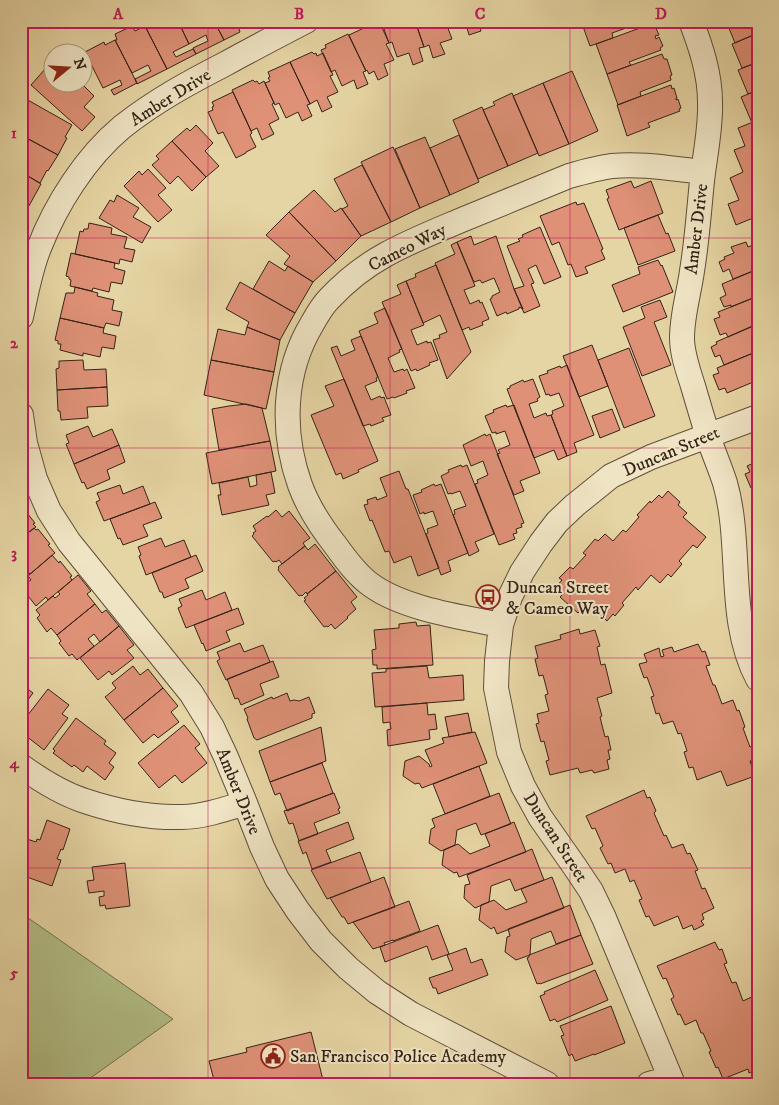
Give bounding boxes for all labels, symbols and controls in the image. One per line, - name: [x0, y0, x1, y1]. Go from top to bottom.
- text: A: [112, 4, 124, 24]
- text: B: [294, 4, 304, 24]
- text: C: [475, 4, 485, 24]
- text: D: [655, 4, 667, 24]
- north arrow: [42, 42, 92, 92]
- text: N: [69, 56, 90, 73]
- street label: Amber Drive: [126, 64, 215, 131]
- text: 1: [11, 123, 17, 143]
- street label: Amber Drive: [681, 182, 713, 276]
- street label: Cameo Way: [365, 219, 451, 277]
- text: 2: [10, 333, 19, 353]
- street label: Duncan Street: [620, 422, 723, 482]
- text: 3: [11, 543, 17, 563]
- place label: Duncan Street & Cameo Way: [506, 577, 609, 620]
- bus stop icon: Duncan Street & Cameo Way: [475, 584, 501, 610]
- street label: Amber Drive: [211, 745, 265, 838]
- text: 4: [8, 753, 19, 773]
- street label: Duncan Street: [518, 788, 592, 887]
- text: 5: [9, 963, 18, 983]
- public building icon: San Francisco Police Academy: [260, 1043, 286, 1069]
- place label: San Francisco Police Academy: [290, 1046, 507, 1068]

